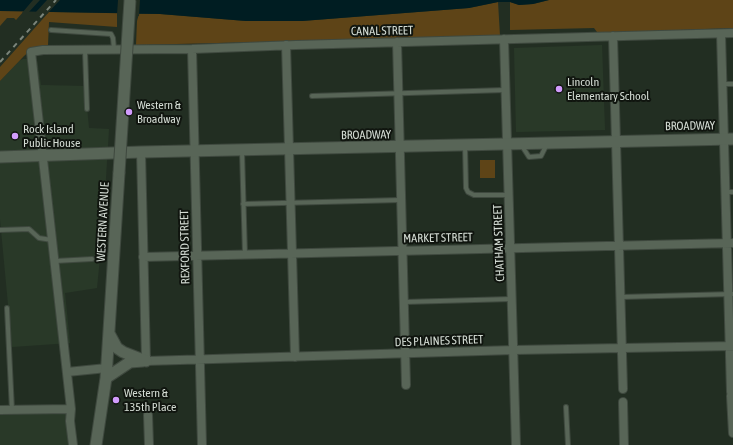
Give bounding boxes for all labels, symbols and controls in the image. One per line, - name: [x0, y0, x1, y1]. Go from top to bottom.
- street label: CANAL STREET: [351, 23, 413, 39]
- place label: Lincoln Elementary School: [567, 75, 649, 103]
- marker: Lincoln Elementary School: [554, 84, 564, 94]
- place label: Western & Broadway: [137, 98, 181, 126]
- marker: Western & Broadway: [124, 107, 134, 117]
- street label: BROADWAY: [665, 118, 715, 134]
- place label: Rock Island Public House: [23, 122, 80, 150]
- street label: BROADWAY: [341, 127, 391, 143]
- marker: Rock Island Public House: [10, 131, 20, 141]
- street label: WESTERN AVENUE: [94, 182, 112, 262]
- street label: CHATHAM STREET: [490, 204, 508, 282]
- street label: REXFORD STREET: [177, 210, 193, 284]
- street label: MARKET STREET: [403, 230, 473, 246]
- street label: DES PLAINES STREET: [394, 332, 484, 350]
- place label: Western & 135th Place: [124, 386, 176, 414]
- marker: Western & 135th Place: [111, 395, 121, 405]

